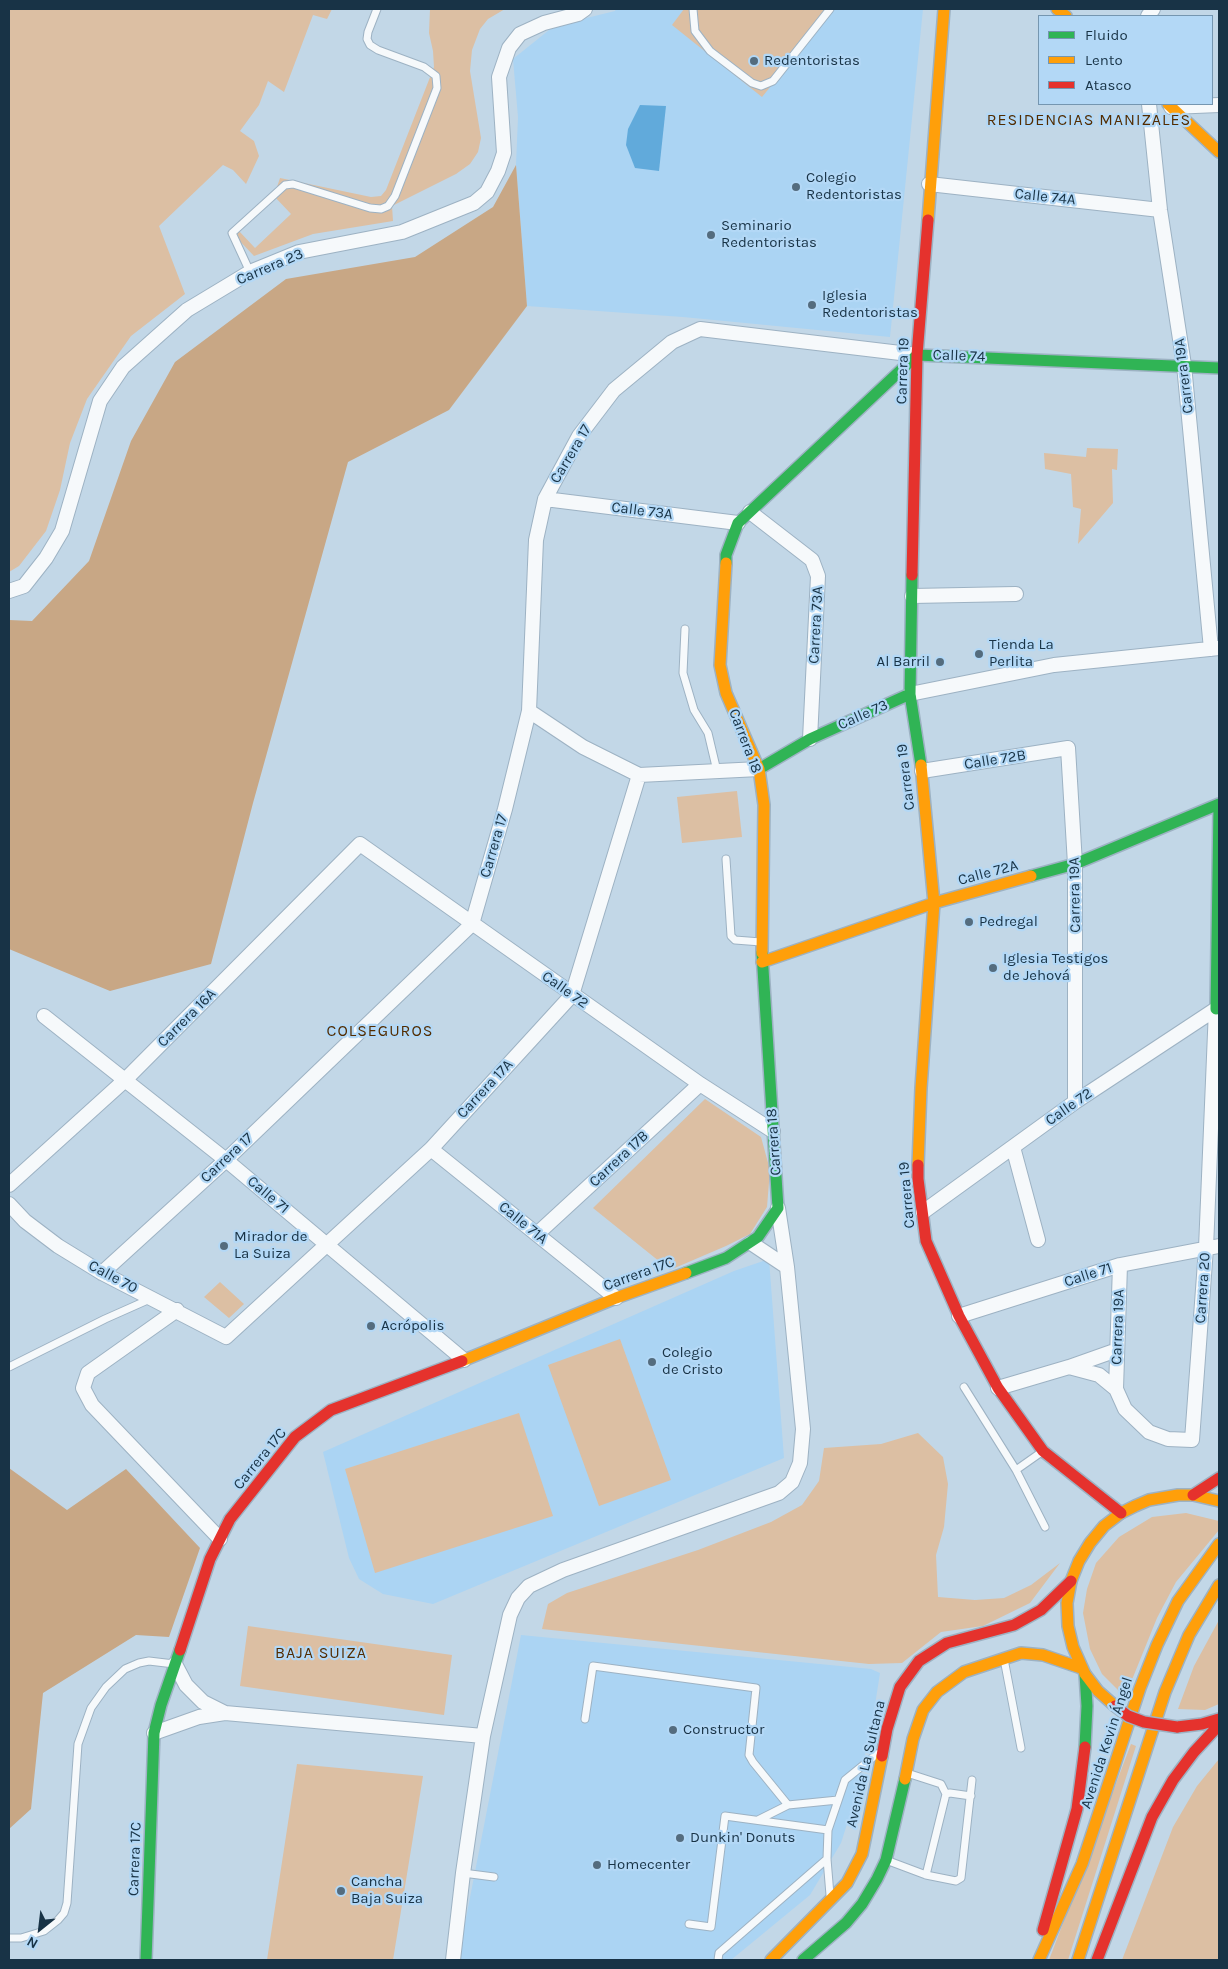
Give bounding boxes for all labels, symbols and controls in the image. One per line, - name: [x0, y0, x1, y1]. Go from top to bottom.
- legend: [1038, 15, 1213, 105]
- text: Fluido: [1085, 26, 1128, 44]
- text: Lento: [1085, 51, 1123, 69]
- place label: Redentoristas: [764, 52, 860, 70]
- marker: Redentoristas: [748, 55, 760, 67]
- text: Atasco: [1085, 76, 1131, 94]
- district label: RESIDENCIAS MANIZALES: [984, 110, 1194, 130]
- place label: Colegio Redentoristas: [806, 169, 902, 204]
- marker: Colegio Redentoristas: [790, 181, 802, 193]
- street label: Calle 74A: [1014, 185, 1076, 209]
- place label: Seminario Redentoristas: [721, 217, 817, 252]
- marker: Seminario Redentoristas: [705, 229, 717, 241]
- street label: Carrera 23: [234, 245, 306, 289]
- place label: Iglesia Redentoristas: [822, 287, 918, 322]
- marker: Iglesia Redentoristas: [806, 299, 818, 311]
- street label: Carrera 19: [893, 337, 913, 405]
- street label: Carrera 19A: [1170, 337, 1198, 415]
- street label: Calle 74: [932, 346, 986, 366]
- street label: Carrera 17: [546, 421, 596, 487]
- street label: Calle 73A: [610, 498, 674, 524]
- street label: Carrera 73A: [805, 586, 827, 664]
- place label: Tienda La Perlita: [989, 636, 1054, 671]
- marker: Tienda La Perlita: [973, 648, 985, 660]
- place label: Al Barril: [877, 653, 930, 671]
- marker: Al Barril: [934, 656, 946, 668]
- street label: Calle 73: [835, 696, 891, 734]
- street label: Carrera 18: [725, 706, 765, 776]
- street label: Carrera 19: [893, 743, 919, 811]
- street label: Calle 72B: [963, 746, 1027, 774]
- street label: Carrera 17: [476, 812, 512, 880]
- street label: Calle 72A: [956, 856, 1020, 890]
- street label: Carrera 19A: [1065, 857, 1085, 933]
- place label: Pedregal: [979, 913, 1038, 931]
- marker: Pedregal: [963, 916, 975, 928]
- place label: Iglesia Testigos de Jehová: [1003, 950, 1108, 985]
- marker: Iglesia Testigos de Jehová: [987, 962, 999, 974]
- street label: Calle 72: [538, 967, 592, 1013]
- street label: Carrera 16A: [154, 985, 220, 1051]
- district label: COLSEGUROS: [325, 1021, 435, 1041]
- street label: Carrera 17A: [453, 1056, 517, 1122]
- street label: Calle 72: [1042, 1084, 1096, 1130]
- street label: Carrera 18: [763, 1108, 785, 1176]
- street label: Carrera 17B: [586, 1127, 652, 1191]
- street label: Carrera 17: [197, 1129, 257, 1187]
- street label: Carrera 19: [895, 1161, 919, 1229]
- street label: Calle 71: [243, 1172, 293, 1218]
- street label: Calle 71A: [495, 1198, 551, 1248]
- place label: Mirador de La Suiza: [234, 1228, 308, 1263]
- marker: Mirador de La Suiza: [218, 1240, 230, 1252]
- street label: Carrera 20: [1192, 1252, 1214, 1324]
- street label: Carrera 17C: [601, 1253, 677, 1295]
- street label: Calle 70: [85, 1257, 141, 1297]
- street label: Calle 71: [1062, 1259, 1114, 1291]
- street label: Carrera 19A: [1108, 1289, 1128, 1365]
- place label: Acrópolis: [381, 1317, 444, 1335]
- marker: Acrópolis: [365, 1320, 377, 1332]
- place label: Colegio de Cristo: [662, 1344, 723, 1379]
- marker: Colegio de Cristo: [646, 1356, 658, 1368]
- street label: Carrera 17C: [230, 1424, 290, 1494]
- district label: BAJA SUIZA: [274, 1643, 368, 1663]
- street label: Avenida Kevin Ángel: [1077, 1675, 1137, 1811]
- street label: Avenida La Sultana: [843, 1699, 889, 1829]
- place label: Constructor: [683, 1721, 764, 1739]
- marker: Constructor: [667, 1724, 679, 1736]
- street label: Carrera 17C: [125, 1821, 145, 1897]
- place label: Dunkin' Donuts: [690, 1829, 795, 1847]
- marker: Dunkin' Donuts: [674, 1832, 686, 1844]
- place label: Homecenter: [607, 1856, 690, 1874]
- marker: Homecenter: [591, 1859, 603, 1871]
- place label: Cancha Baja Suiza: [351, 1873, 423, 1908]
- marker: Cancha Baja Suiza: [335, 1885, 347, 1897]
- north arrow: [15, 1904, 65, 1954]
- text: N: [24, 1933, 41, 1952]

